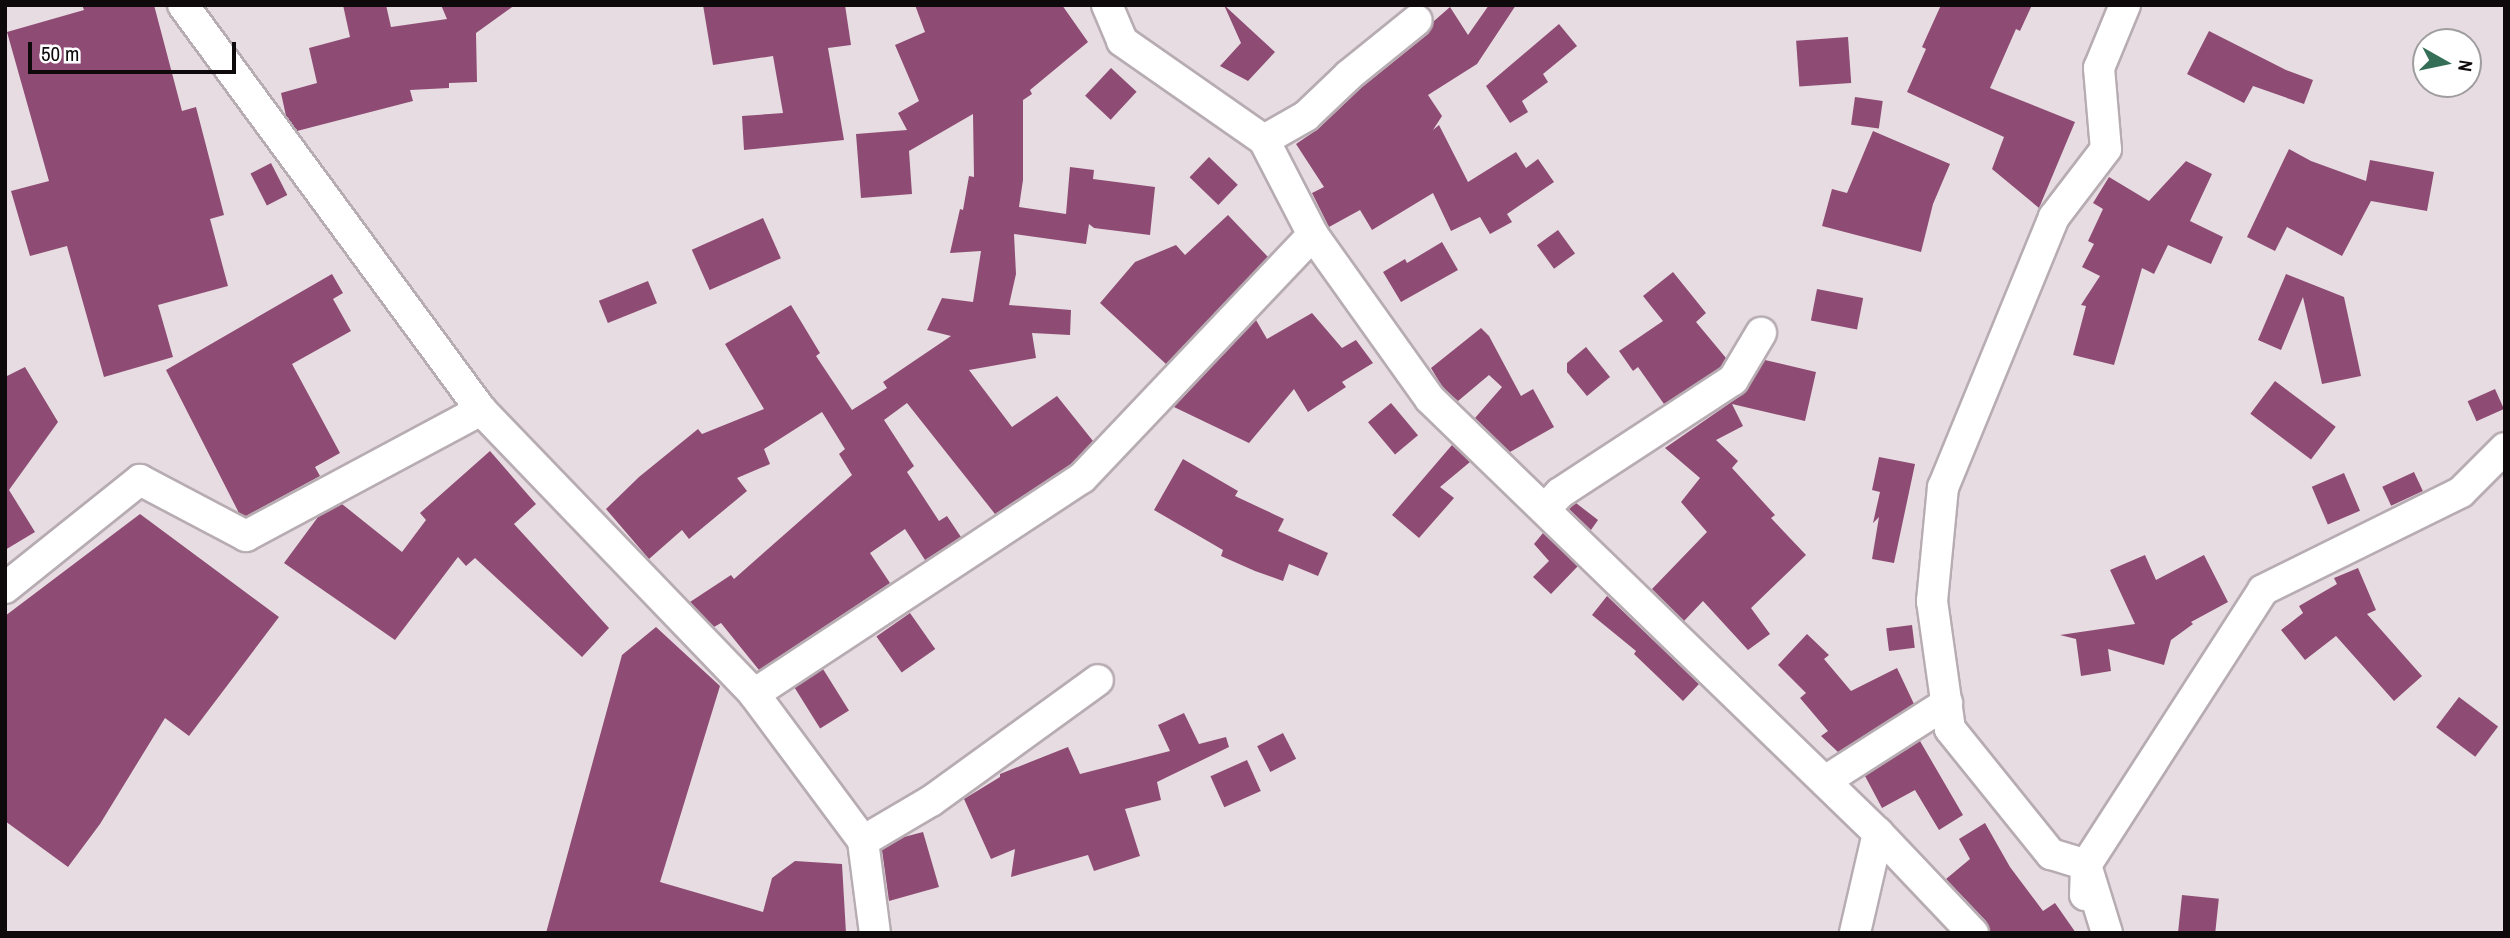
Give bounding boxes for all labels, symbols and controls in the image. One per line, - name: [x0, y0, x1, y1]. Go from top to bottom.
- scale bar: [32, 28, 240, 72]
- north arrow: [2412, 28, 2482, 98]
- text: 50 m: [41, 39, 79, 68]
- text: N: [2452, 58, 2479, 74]

